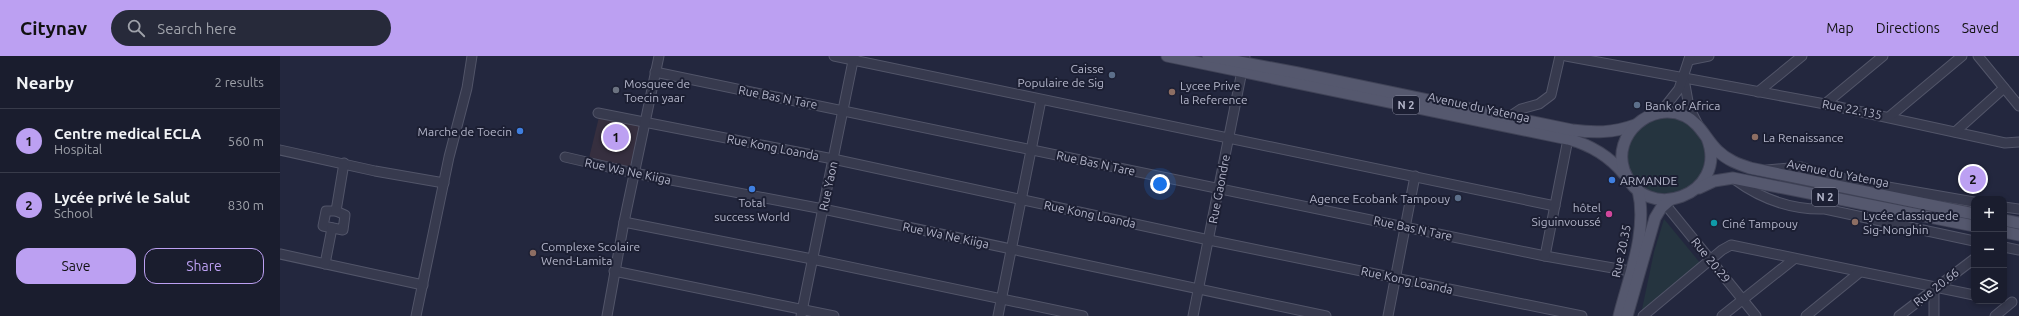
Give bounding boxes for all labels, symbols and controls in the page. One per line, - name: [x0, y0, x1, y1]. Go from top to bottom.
- search box: [111, 10, 391, 46]
- text: Citynav: [20, 17, 87, 39]
- icon: search: [125, 17, 147, 39]
- text: Search here: [157, 20, 237, 37]
- text: Map: [1826, 20, 1854, 36]
- text: Directions: [1876, 20, 1940, 36]
- text: Saved: [1962, 20, 1999, 36]
- place label: Caisse Populaire de Sig: [1017, 62, 1104, 89]
- marker: Caisse Populaire de Sig: [1107, 70, 1117, 80]
- text: Nearby: [16, 73, 74, 92]
- text: 2 results: [214, 75, 264, 89]
- place label: Mosquee de Toecin yaar: [624, 77, 690, 104]
- place label: Lycee Prive la Reference: [1180, 79, 1248, 106]
- street label: Rue Bas N Tare: [737, 83, 819, 111]
- marker: Mosquee de Toecin yaar: [611, 85, 621, 95]
- marker: Lycee Prive la Reference: [1167, 87, 1177, 97]
- street label: Avenue du Yatenga: [1427, 90, 1531, 124]
- road number: N 2: [1393, 96, 1419, 114]
- street label: Rue 22.135: [1821, 97, 1883, 121]
- place label: Bank of Africa: [1645, 99, 1720, 112]
- marker: Bank of Africa: [1632, 100, 1642, 110]
- pin: 1: [603, 122, 629, 152]
- text: Centre medical ECLA: [54, 125, 201, 142]
- place label: Marche de Toecin: [418, 125, 512, 138]
- marker: Marche de Toecin: [515, 126, 525, 136]
- place label: La Renaissance: [1763, 131, 1844, 144]
- street label: Rue Kong Loanda: [726, 132, 820, 162]
- marker: La Renaissance: [1750, 132, 1760, 142]
- text: 1: [25, 134, 33, 148]
- text: 560 m: [228, 134, 264, 148]
- text: Hospital: [54, 142, 102, 156]
- street label: Rue Bas N Tare: [1055, 148, 1137, 178]
- street label: Rue Gaondre: [1206, 153, 1232, 225]
- street label: Rue Wa Ne Kiiga: [584, 156, 672, 186]
- street label: Avenue du Yatenga: [1786, 157, 1890, 189]
- street label: Rue Yaon: [816, 160, 840, 212]
- pin: 2: [1960, 164, 1986, 194]
- your location: [1150, 174, 1170, 194]
- place label: ARMANDE: [1620, 174, 1678, 187]
- marker: ARMANDE: [1607, 175, 1617, 185]
- marker: Total success World: [747, 184, 757, 194]
- road number: N 2: [1812, 188, 1838, 206]
- text: Lycée privé le Salut: [54, 189, 190, 206]
- place label: Agence Ecobank Tampouy: [1309, 192, 1450, 205]
- marker: Agence Ecobank Tampouy: [1453, 193, 1463, 203]
- place label: Total success World: [714, 196, 790, 223]
- map controls: [1971, 196, 2007, 304]
- button: +: [1971, 196, 2007, 232]
- text: 2: [25, 198, 33, 212]
- text: 830 m: [228, 198, 264, 212]
- street label: Rue Kong Loanda: [1043, 198, 1137, 230]
- place label: hôtel Siguinvoussé: [1532, 201, 1601, 228]
- text: School: [54, 206, 93, 220]
- marker: hôtel Siguinvoussé: [1604, 209, 1614, 219]
- place label: Lycée classiquede Sig-Nonghin: [1863, 209, 1959, 236]
- street label: Rue Bas N Tare: [1372, 213, 1454, 243]
- place label: Ciné Tampouy: [1722, 217, 1798, 230]
- marker: Lycée classiquede Sig-Nonghin: [1850, 217, 1860, 227]
- marker: Ciné Tampouy: [1709, 218, 1719, 228]
- street label: Rue Wa Ne Kiiga: [902, 220, 990, 250]
- street label: Rue 20.35: [1609, 223, 1633, 279]
- button: −: [1971, 232, 2007, 268]
- street label: Rue 20.29: [1689, 235, 1733, 285]
- place label: Complexe Scolaire Wend-Lamita: [541, 240, 640, 267]
- button: Save: [16, 248, 136, 284]
- button: Share: [144, 248, 264, 284]
- marker: Complexe Scolaire Wend-Lamita: [528, 248, 538, 258]
- street label: Rue Kong Loanda: [1360, 264, 1454, 296]
- street label: Rue 20.66: [1911, 265, 1961, 309]
- button: layers: [1971, 268, 2007, 304]

